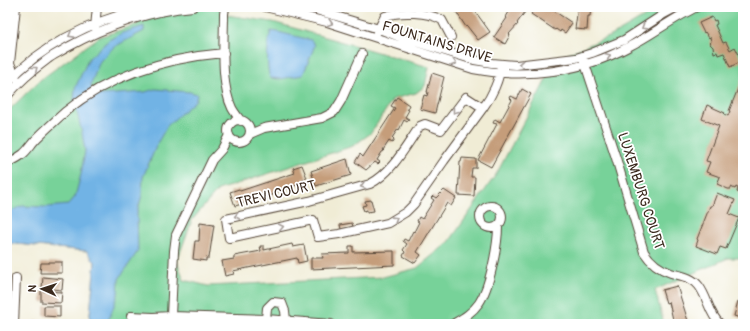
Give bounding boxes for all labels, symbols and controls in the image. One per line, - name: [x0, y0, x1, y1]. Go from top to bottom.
- street label: FOUNTAINS DRIVE: [380, 17, 494, 67]
- one-way arrow: [326, 18, 333, 27]
- one-way arrow: [641, 23, 648, 30]
- one-way arrow: [68, 31, 75, 38]
- one-way arrow: [605, 53, 612, 61]
- one-way arrow: [450, 58, 457, 67]
- one-way arrow: [518, 60, 524, 69]
- one-way arrow: [31, 67, 38, 74]
- one-way arrow: [453, 107, 460, 114]
- street label: LUXEMBURG COURT: [614, 130, 668, 252]
- street label: TREVI COURT: [235, 177, 317, 211]
- one-way arrow: [360, 181, 367, 190]
- one-way arrow: [234, 212, 240, 220]
- one-way arrow: [391, 216, 398, 224]
- one-way arrow: [278, 224, 284, 232]
- north arrow: [22, 269, 62, 309]
- text: N: [26, 284, 39, 293]

